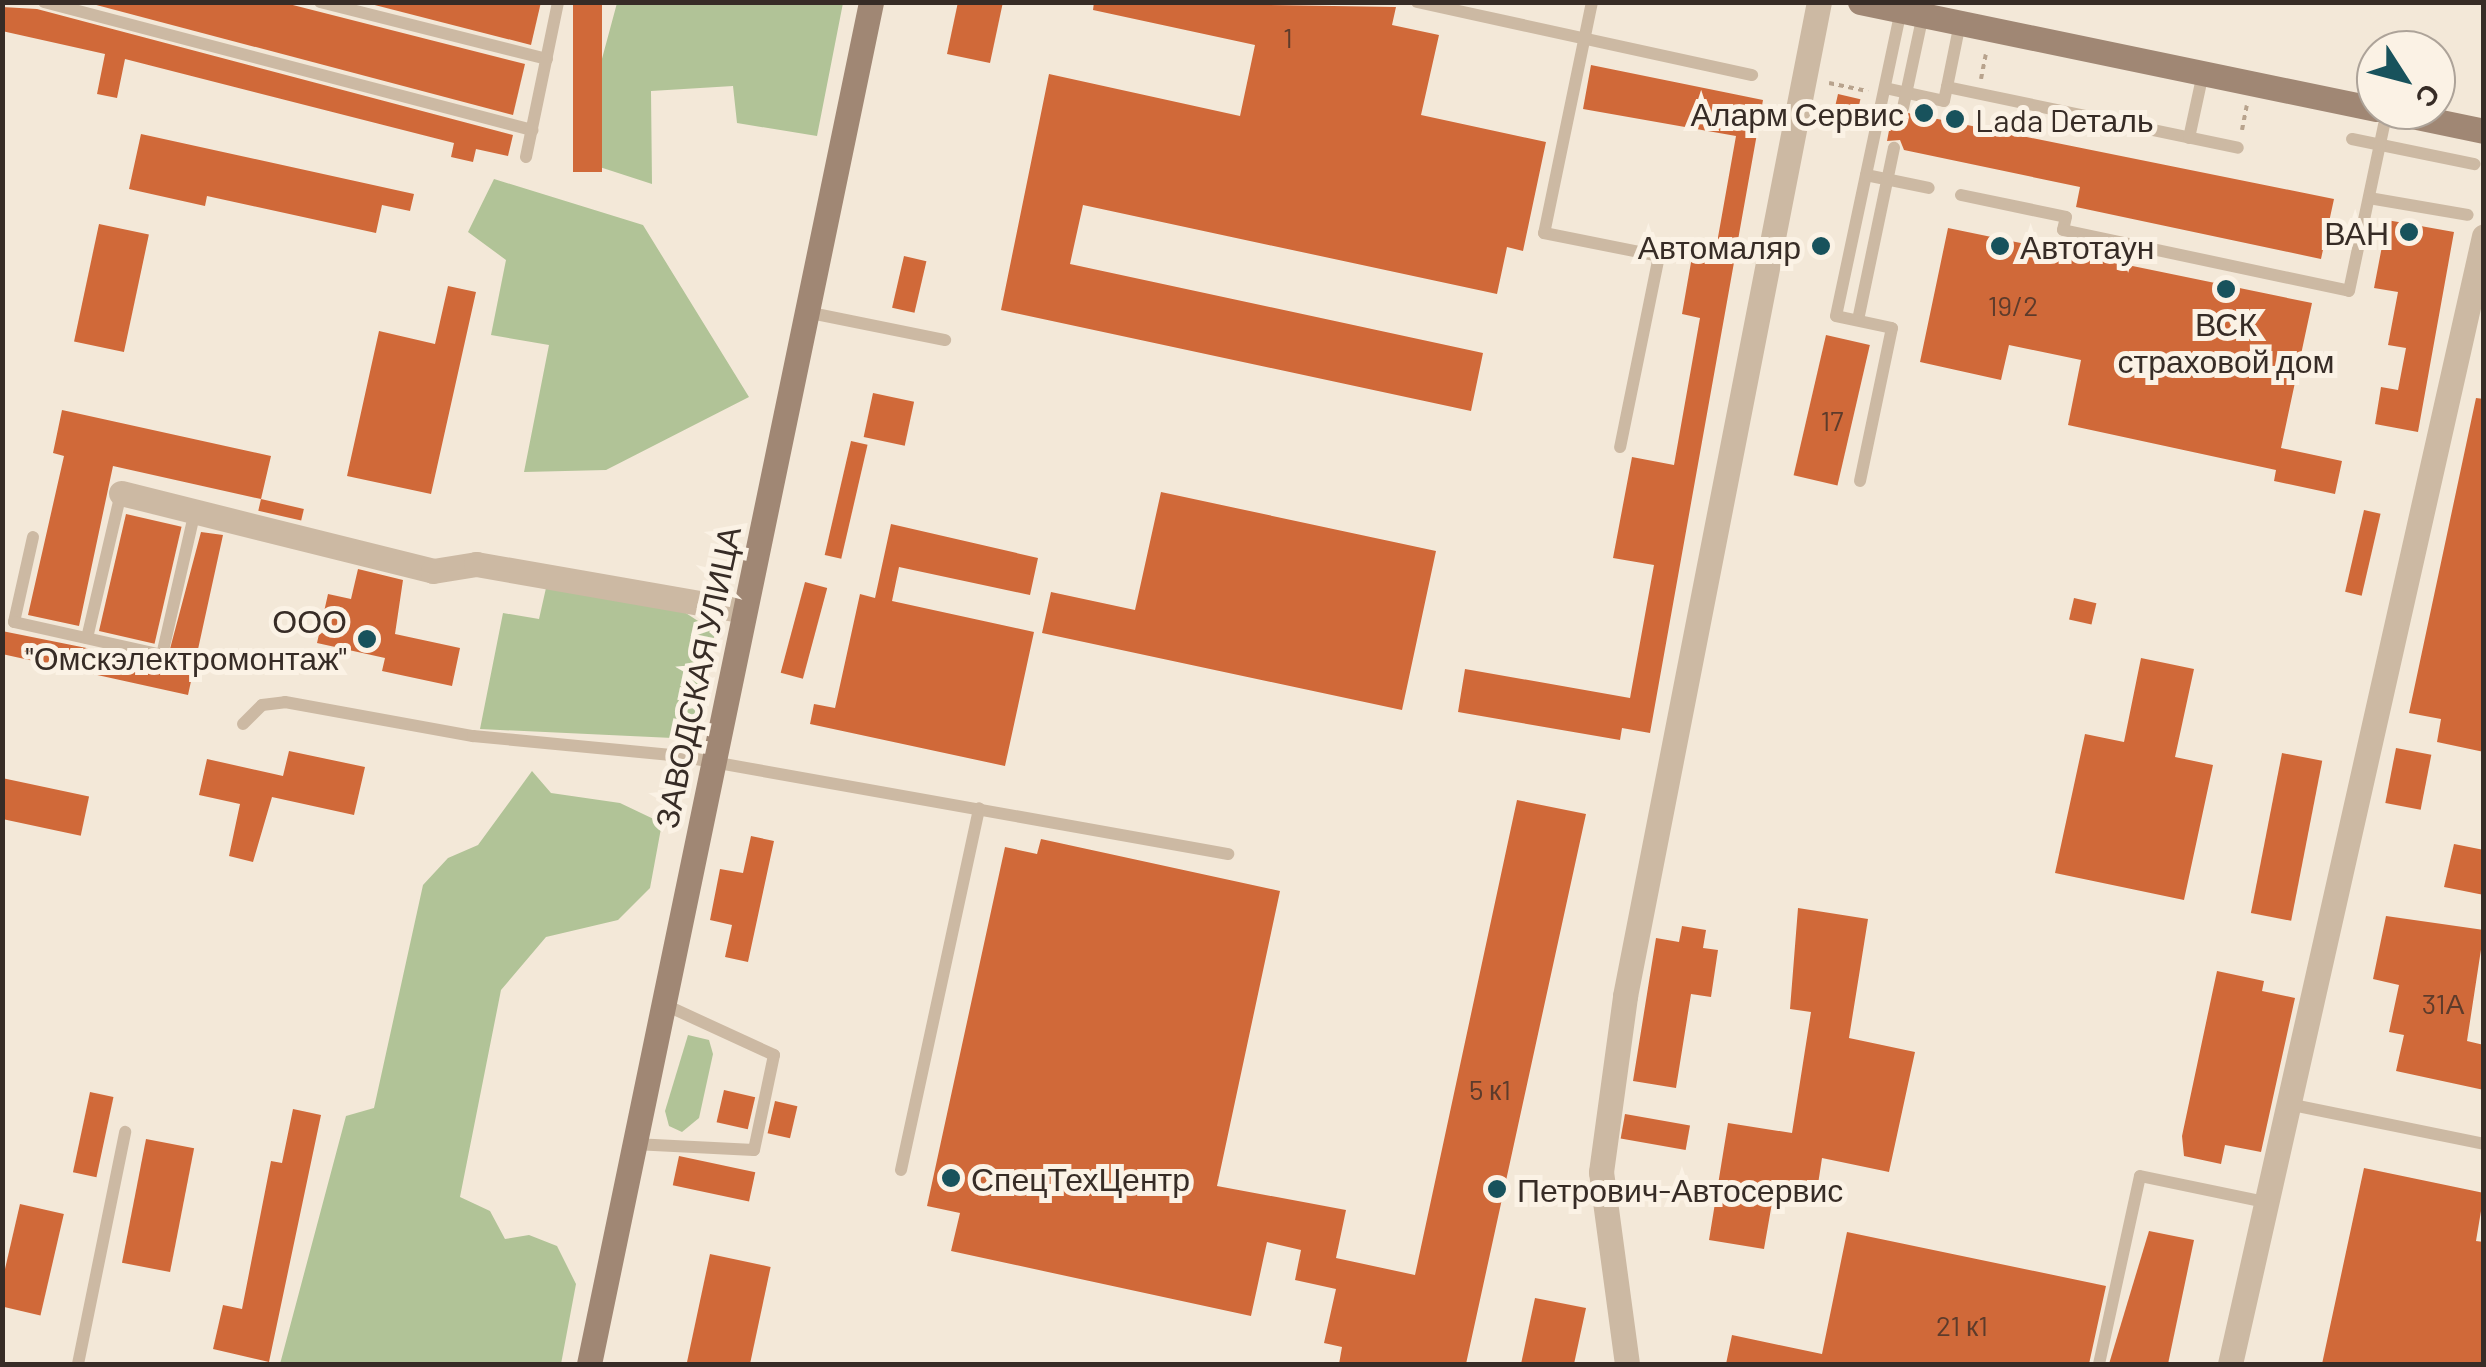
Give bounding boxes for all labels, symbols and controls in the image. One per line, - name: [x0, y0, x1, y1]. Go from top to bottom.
- house number: 1: [1283, 20, 1293, 54]
- north arrow: [2356, 30, 2456, 130]
- text: С: [2409, 78, 2448, 115]
- place label: Аларм Сервис: [1690, 94, 1904, 132]
- place label: Lada Dеталь: [1975, 100, 2154, 138]
- marker: Аларм Сервис: [1913, 102, 1935, 124]
- marker: Lada Dеталь: [1944, 108, 1966, 130]
- place label: ВАН: [2324, 213, 2389, 251]
- marker: ВАН: [2398, 221, 2420, 243]
- place label: Автомаляр: [1638, 227, 1801, 265]
- place label: Автотаун: [2020, 227, 2154, 265]
- marker: Автомаляр: [1810, 235, 1832, 257]
- marker: Автотаун: [1989, 235, 2011, 257]
- marker: ВСК страховой дом: [2215, 278, 2237, 300]
- house number: 19/2: [1988, 288, 2038, 322]
- place label: ВСК страховой дом: [2118, 305, 2334, 380]
- house number: 17: [1820, 403, 1844, 437]
- street label: ЗАВОДСКАЯ УЛИЦА: [646, 523, 748, 831]
- place label: ООО "Омскэлектромонтаж": [25, 602, 347, 677]
- marker: ООО "Омскэлектромонтаж": [356, 628, 378, 650]
- house number: 31А: [2422, 986, 2464, 1020]
- house number: 5 к1: [1469, 1072, 1511, 1106]
- place label: СпецТехЦентр: [971, 1159, 1190, 1197]
- marker: СпецТехЦентр: [940, 1167, 962, 1189]
- place label: Петрович-Автосервис: [1517, 1170, 1843, 1208]
- marker: Петрович-Автосервис: [1486, 1178, 1508, 1200]
- house number: 21 к1: [1936, 1308, 1988, 1342]

